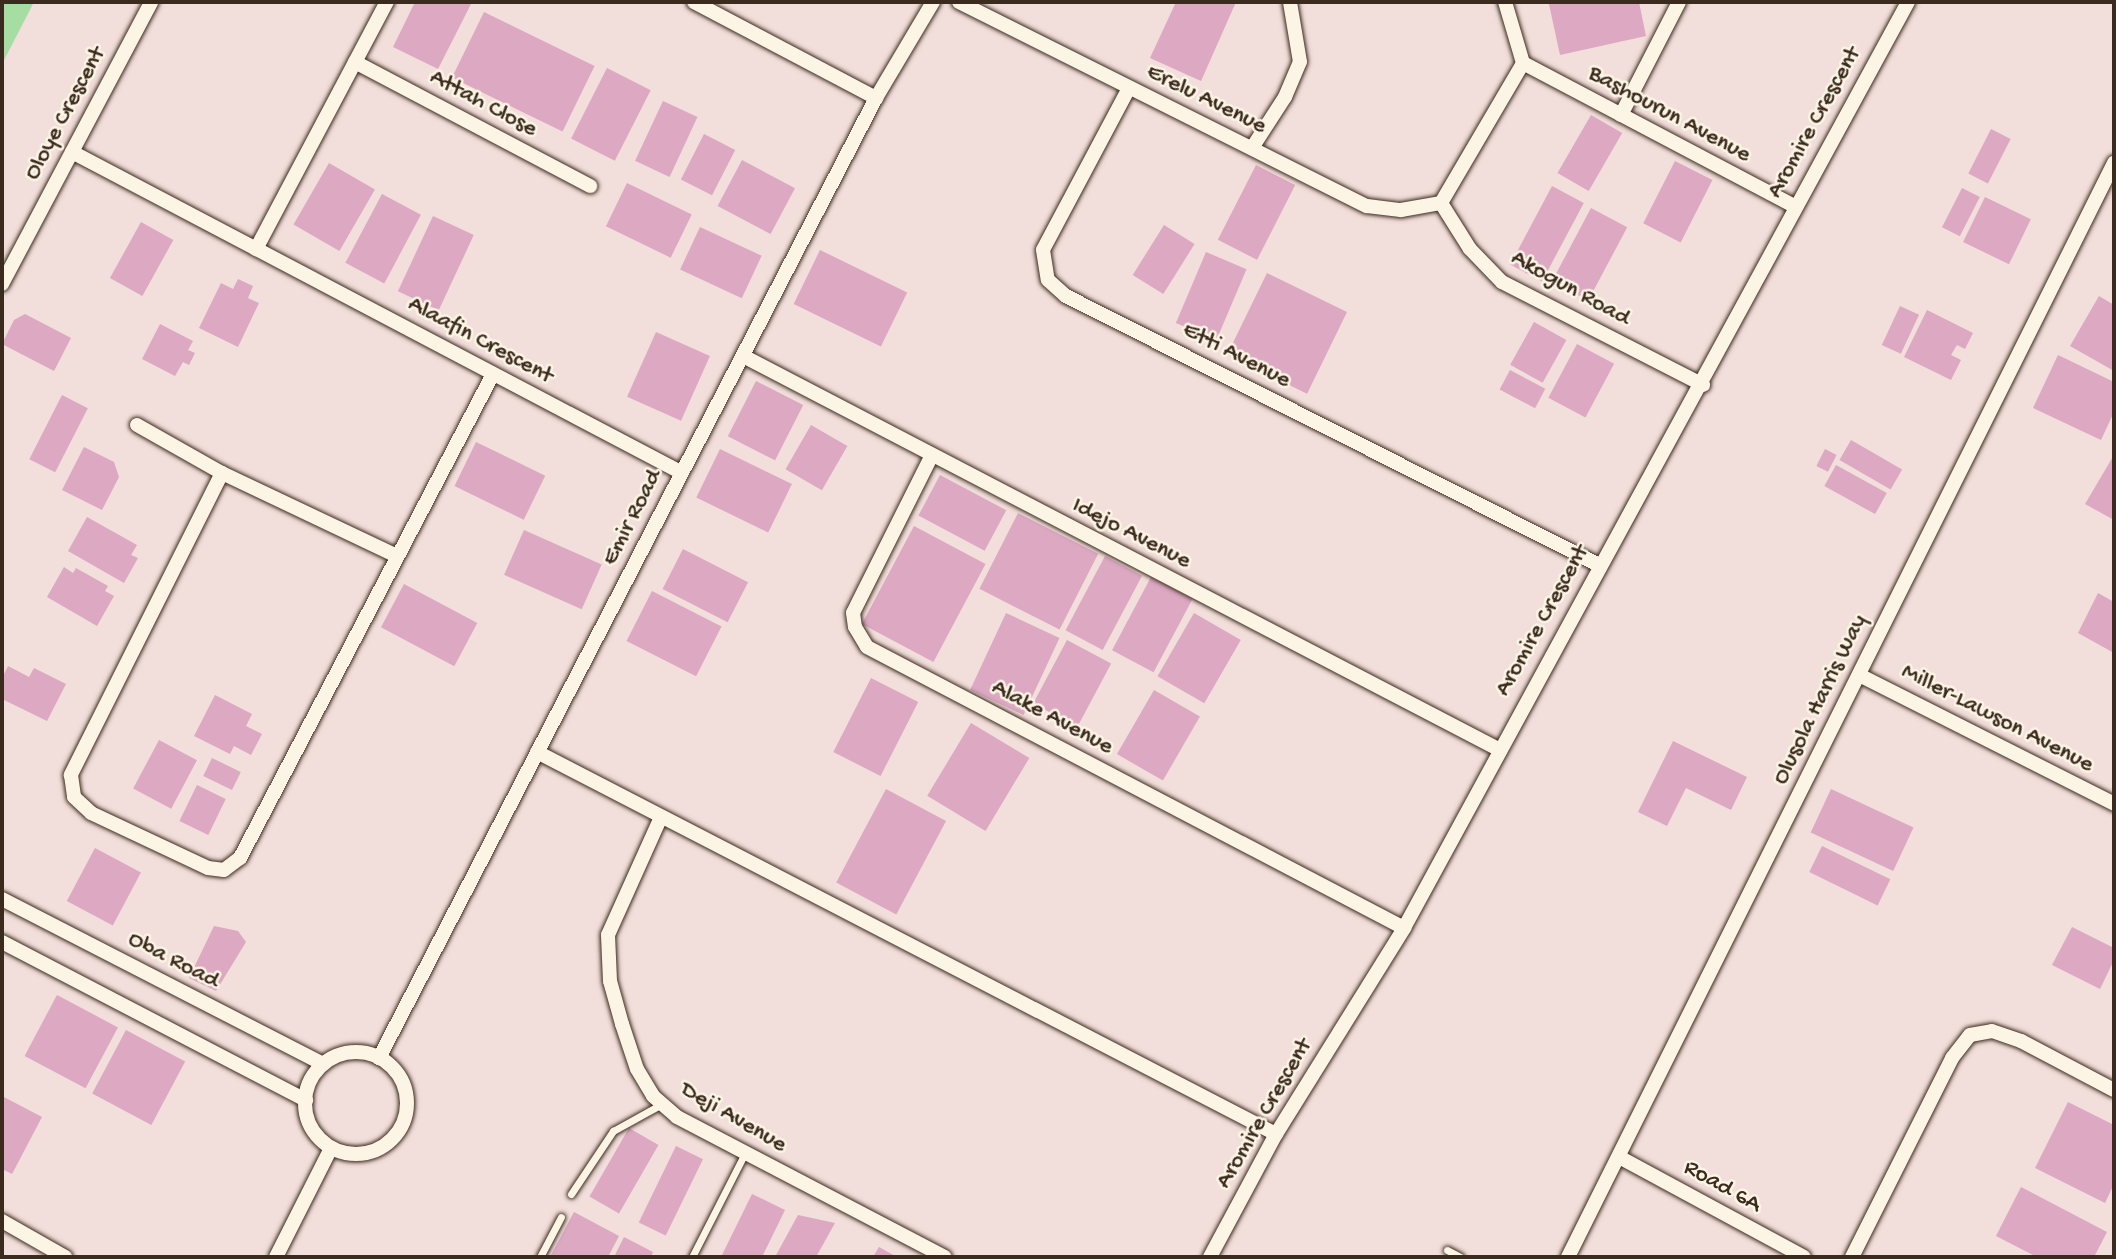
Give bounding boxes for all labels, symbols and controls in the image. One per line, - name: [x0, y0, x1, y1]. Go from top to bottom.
- street label: Aromire Crescent: [1762, 42, 1868, 204]
- street label: Oloye Crescent: [19, 43, 113, 185]
- street label: Erelu Avenue: [1141, 59, 1271, 141]
- street label: Bashourun Avenue: [1583, 60, 1755, 170]
- street label: Attah Close: [424, 64, 542, 144]
- street label: Akogun Road: [1505, 244, 1635, 334]
- street label: Alaafin Crescent: [403, 291, 557, 391]
- street label: Etti Avenue: [1177, 316, 1295, 396]
- street label: Emir Road: [597, 465, 669, 571]
- street label: Idejo Avenue: [1067, 492, 1195, 576]
- street label: Aromire Crescent: [1490, 540, 1596, 702]
- street label: Olusola Harris Way: [1767, 610, 1875, 790]
- street label: Miller-Lawson Avenue: [1896, 658, 2098, 780]
- street label: Alake Avenue: [986, 674, 1118, 762]
- street label: Oba Road: [123, 926, 223, 996]
- street label: Aromire Crescent: [1210, 1034, 1320, 1194]
- street label: Deji Avenue: [675, 1076, 791, 1160]
- street label: Road 6A: [1678, 1154, 1766, 1220]

